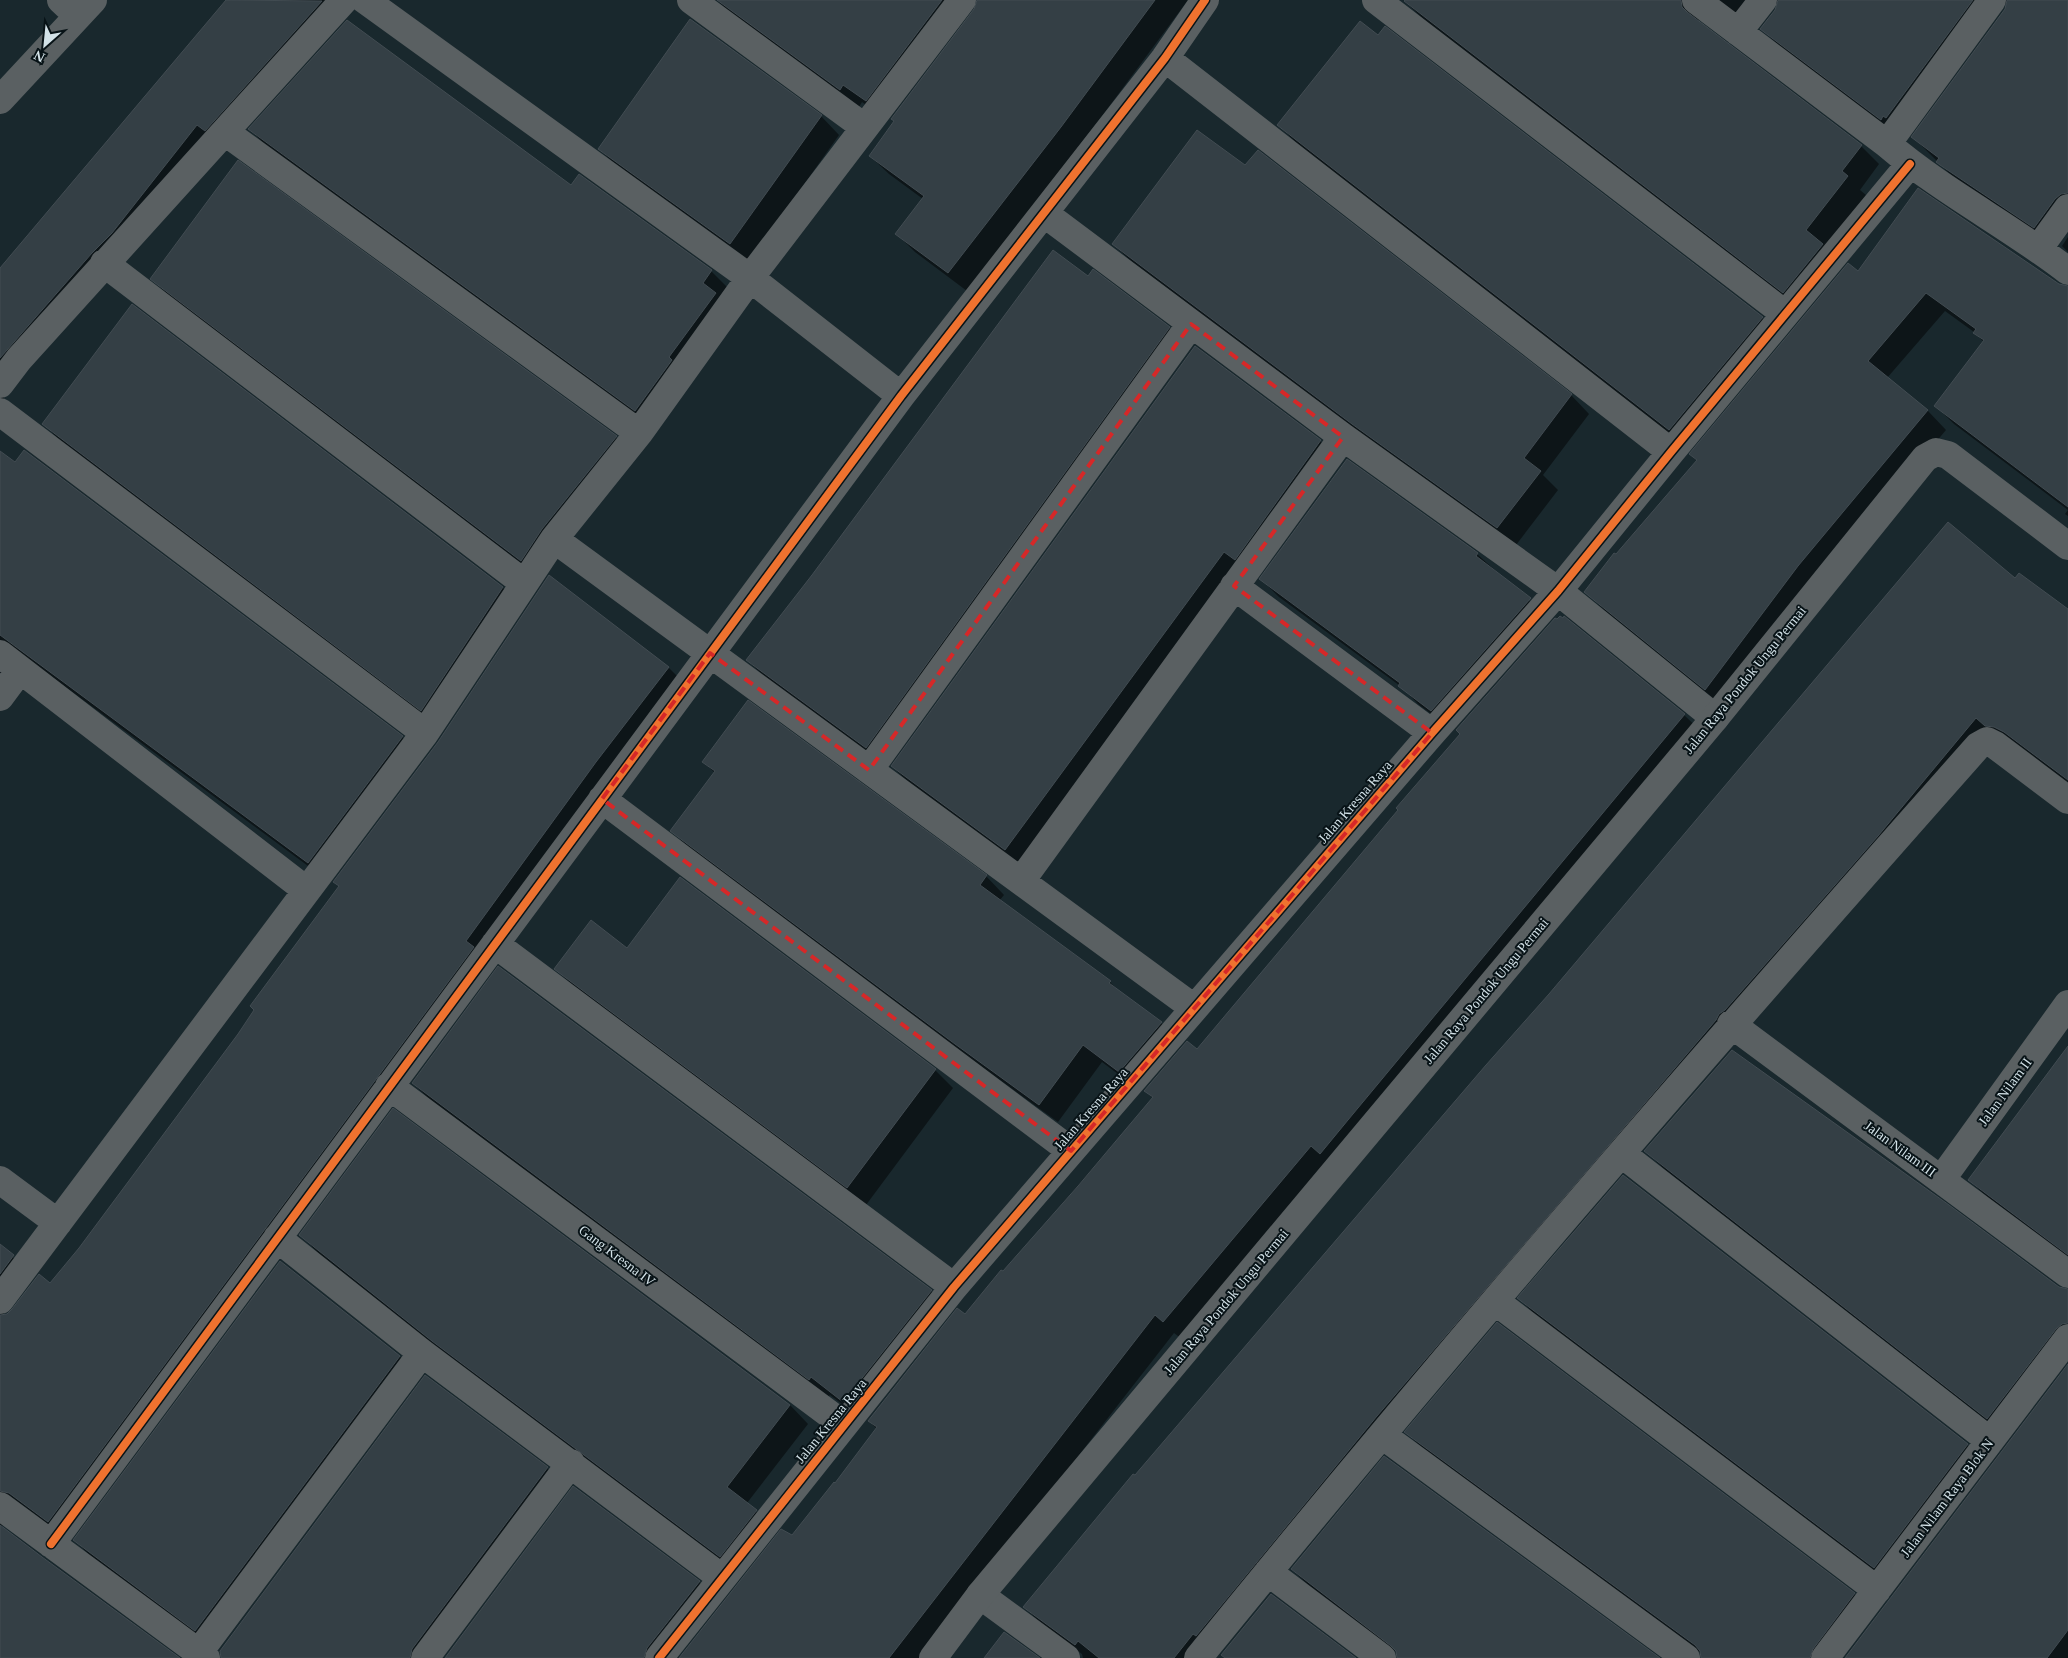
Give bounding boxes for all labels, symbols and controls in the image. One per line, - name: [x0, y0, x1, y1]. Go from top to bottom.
- north arrow: [20, 20, 70, 70]
- text: N: [31, 47, 47, 65]
- street label: Jalan Raya Pondok Ungu Permai: [1681, 603, 1809, 757]
- street label: Jalan Kresna Raya: [1315, 757, 1395, 846]
- street label: Jalan Raya Pondok Ungu Permai: [1421, 915, 1551, 1067]
- street label: Jalan Nilam II: [1975, 1055, 2035, 1129]
- street label: Jalan Kresna Raya: [1051, 1064, 1131, 1153]
- street label: Jalan Nilam III: [1861, 1118, 1939, 1180]
- street label: Gang Kresna IV: [576, 1222, 658, 1290]
- street label: Jalan Raya Pondok Ungu Permai: [1161, 1226, 1291, 1378]
- street label: Jalan Kresna Raya: [792, 1375, 870, 1466]
- street label: Jalan Nilam Raya Blok N: [1898, 1436, 1996, 1560]

